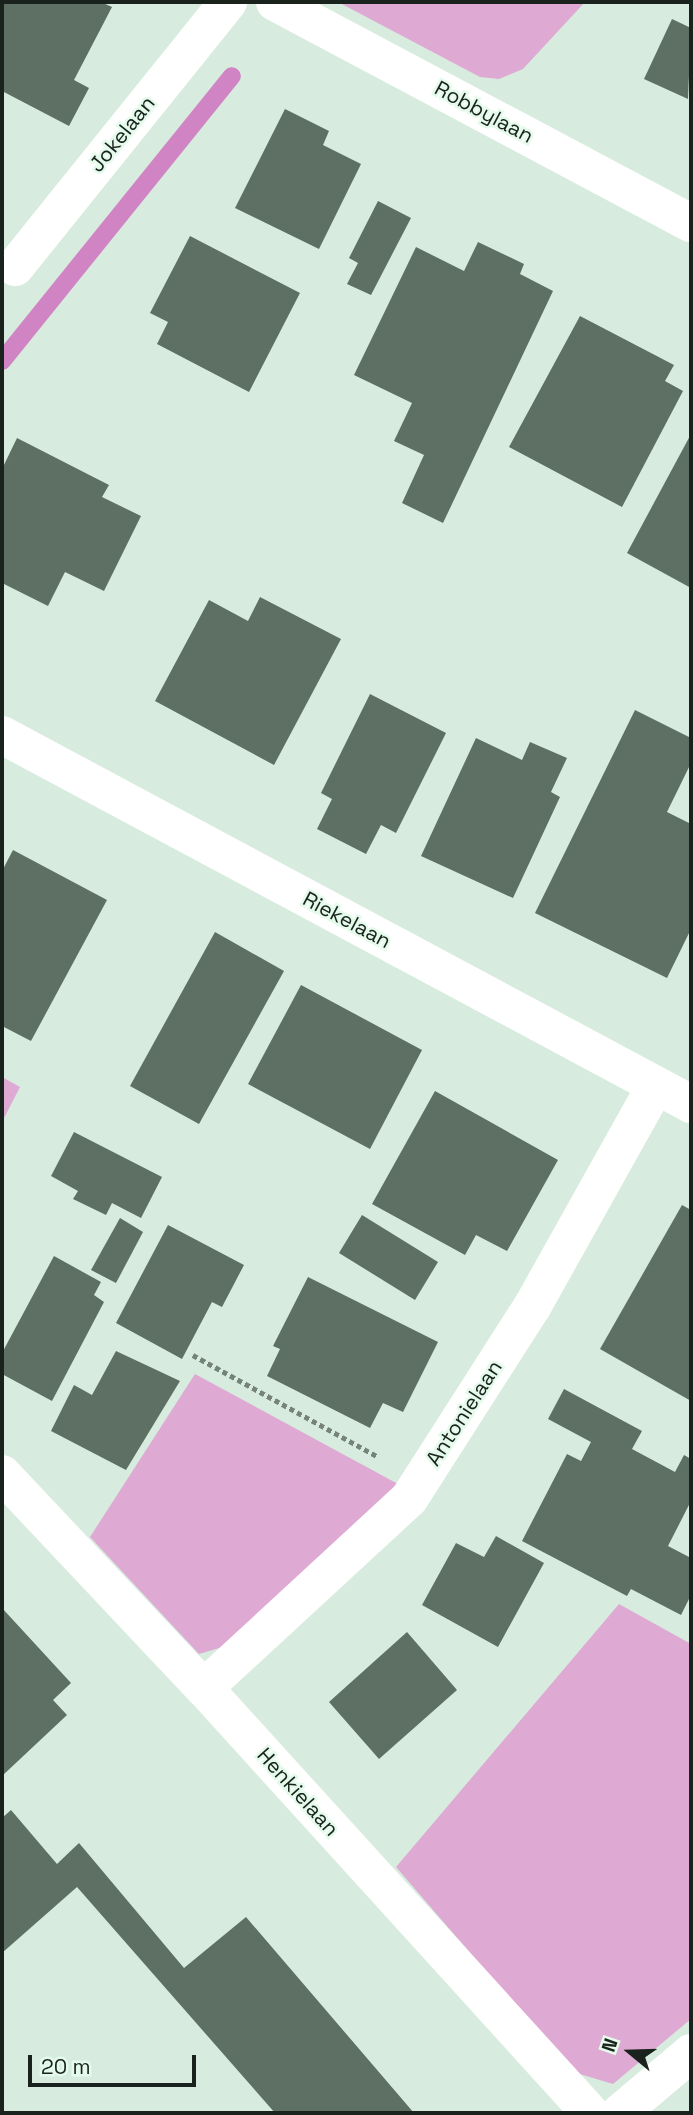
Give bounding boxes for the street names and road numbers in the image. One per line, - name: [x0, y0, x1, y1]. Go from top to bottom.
- street label: Robbylaan: [430, 75, 538, 149]
- street label: Jokelaan: [84, 91, 160, 177]
- street label: Riekelaan: [299, 886, 395, 954]
- street label: Antonielaan: [421, 1356, 507, 1470]
- street label: Henkielaan: [252, 1743, 344, 1841]

